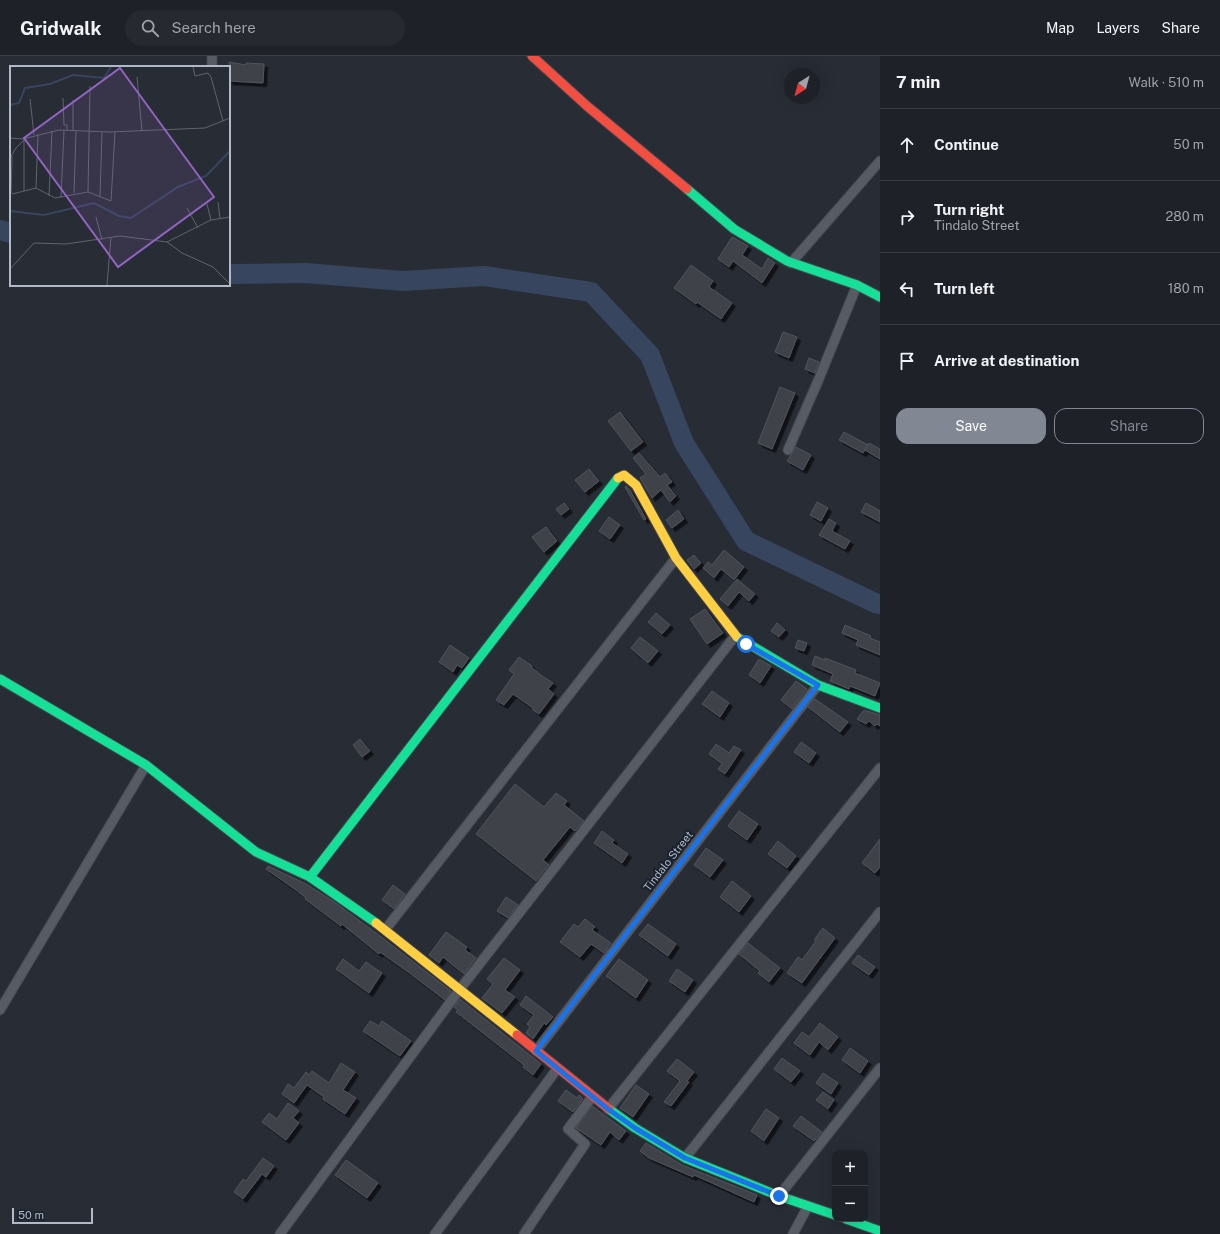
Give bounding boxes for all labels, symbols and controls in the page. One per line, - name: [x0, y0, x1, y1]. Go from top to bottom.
- search box: [125, 10, 405, 46]
- text: Gridwalk: [20, 17, 101, 39]
- icon: search: [139, 17, 161, 39]
- text: Search here: [171, 19, 256, 36]
- text: Map: [1046, 20, 1074, 36]
- text: Layers: [1096, 20, 1140, 36]
- text: Share: [1162, 20, 1200, 36]
- inset map: [10, 66, 230, 286]
- north arrow: [784, 68, 820, 104]
- text: 7 min: [896, 72, 940, 92]
- text: Walk · 510 m: [1129, 75, 1204, 90]
- icon: ahead: [896, 134, 918, 156]
- text: Continue: [934, 136, 999, 153]
- text: 50 m: [1173, 137, 1204, 152]
- text: Turn right: [934, 201, 1004, 218]
- icon: right: [896, 206, 918, 228]
- text: 280 m: [1166, 209, 1204, 224]
- text: Tindalo Street: [934, 218, 1019, 233]
- icon: left: [896, 278, 918, 300]
- text: Turn left: [934, 280, 995, 297]
- text: 180 m: [1168, 281, 1204, 296]
- icon: arrive: [896, 350, 918, 372]
- text: Arrive at destination: [934, 352, 1079, 369]
- button: Save: [896, 408, 1046, 444]
- button: Share: [1054, 408, 1204, 444]
- route start: [737, 635, 755, 653]
- street label: Tindalo Street: [641, 829, 695, 893]
- map controls: [832, 1150, 868, 1222]
- button: +: [832, 1150, 868, 1186]
- button: −: [832, 1186, 868, 1222]
- route end: [770, 1187, 788, 1205]
- scale bar: [12, 1206, 93, 1225]
- text: 50 m: [18, 1209, 44, 1221]

